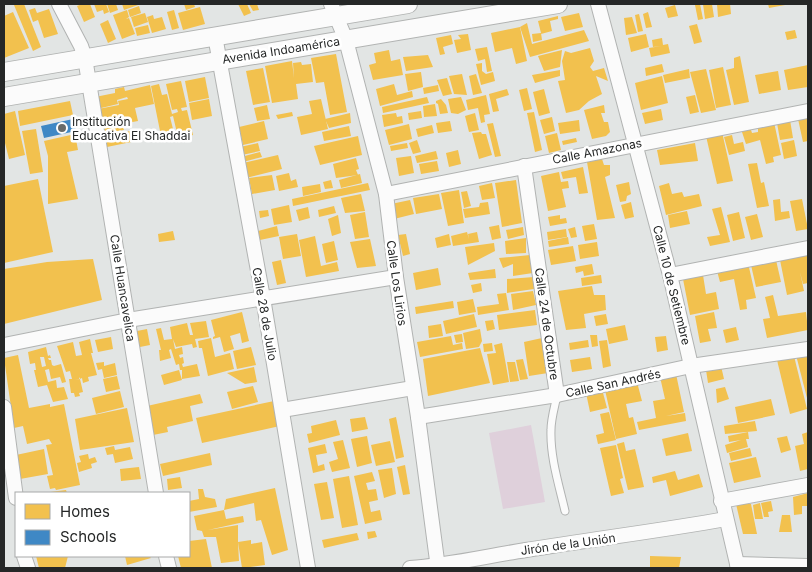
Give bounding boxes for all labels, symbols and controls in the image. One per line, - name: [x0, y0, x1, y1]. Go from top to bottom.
- street label: Avenida Indoamérica: [221, 33, 341, 67]
- place label: Institución Educativa El Shaddai: [72, 114, 190, 143]
- marker: Institución Educativa El Shaddai: [56, 122, 68, 134]
- street label: Calle Amazonas: [551, 135, 643, 167]
- street label: Calle 10 de Setiembre: [650, 224, 694, 346]
- street label: Calle Huancavelica: [107, 233, 139, 343]
- street label: Calle Los Lirios: [384, 239, 410, 327]
- street label: Calle 28 de Julio: [249, 266, 281, 362]
- street label: Calle 24 de Octubre: [532, 267, 562, 381]
- street label: Calle San Andrés: [564, 366, 662, 400]
- legend: [15, 492, 190, 557]
- text: Homes: [60, 502, 110, 521]
- text: Schools: [60, 527, 117, 546]
- street label: Jirón de la Unión: [520, 530, 616, 558]

